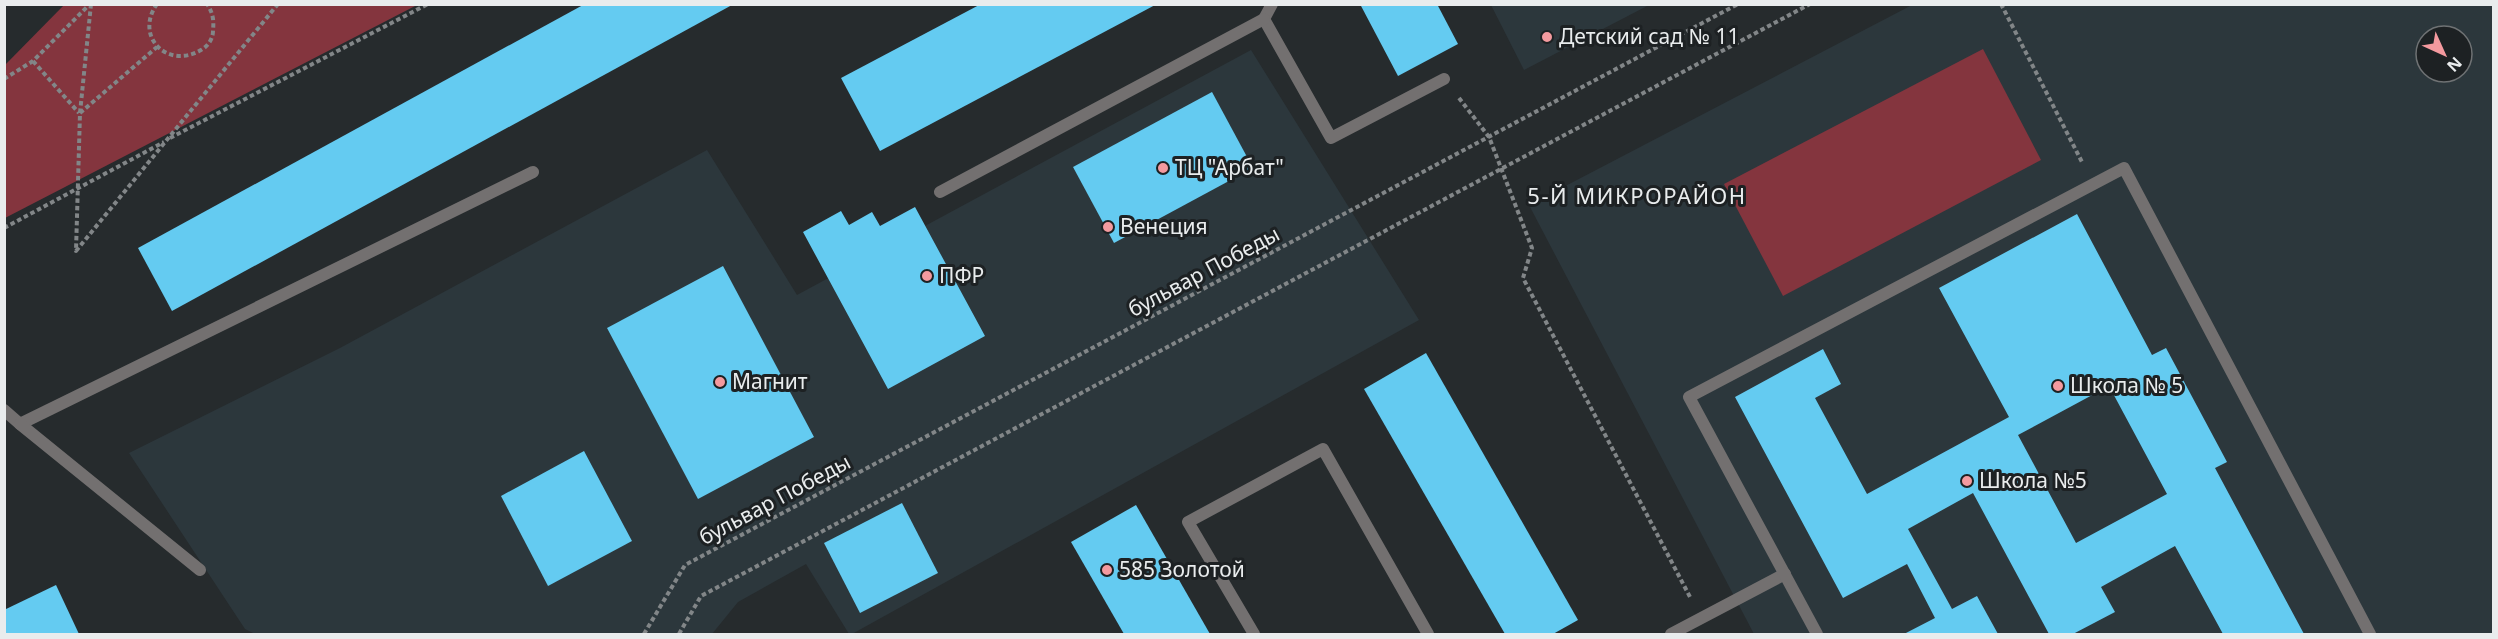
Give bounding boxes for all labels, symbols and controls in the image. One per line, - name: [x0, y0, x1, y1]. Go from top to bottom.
- place label: Детский сад № 11: [1559, 22, 1739, 50]
- north arrow: [2414, 24, 2474, 84]
- marker: Детский сад № 11: [1540, 30, 1554, 44]
- text: N: [2442, 52, 2467, 77]
- place label: ТЦ "Арбат": [1175, 153, 1284, 181]
- marker: ТЦ "Арбат": [1156, 161, 1170, 175]
- district label: 5-Й МИКРОРАЙОН: [1527, 180, 1747, 210]
- place label: Венеция: [1120, 212, 1208, 240]
- street label: бульвар Победы: [1123, 219, 1284, 323]
- marker: Венеция: [1101, 220, 1115, 234]
- place label: ПФР: [939, 261, 984, 289]
- marker: ПФР: [920, 269, 934, 283]
- place label: Магнит: [732, 367, 808, 395]
- place label: Школа № 5: [2070, 371, 2183, 399]
- marker: Магнит: [713, 375, 727, 389]
- marker: Школа № 5: [2051, 379, 2065, 393]
- street label: бульвар Победы: [694, 447, 855, 551]
- place label: Школа №5: [1979, 466, 2087, 494]
- marker: Школа №5: [1960, 474, 1974, 488]
- place label: 585 Золотой: [1119, 555, 1245, 583]
- marker: 585 Золотой: [1100, 563, 1114, 577]

